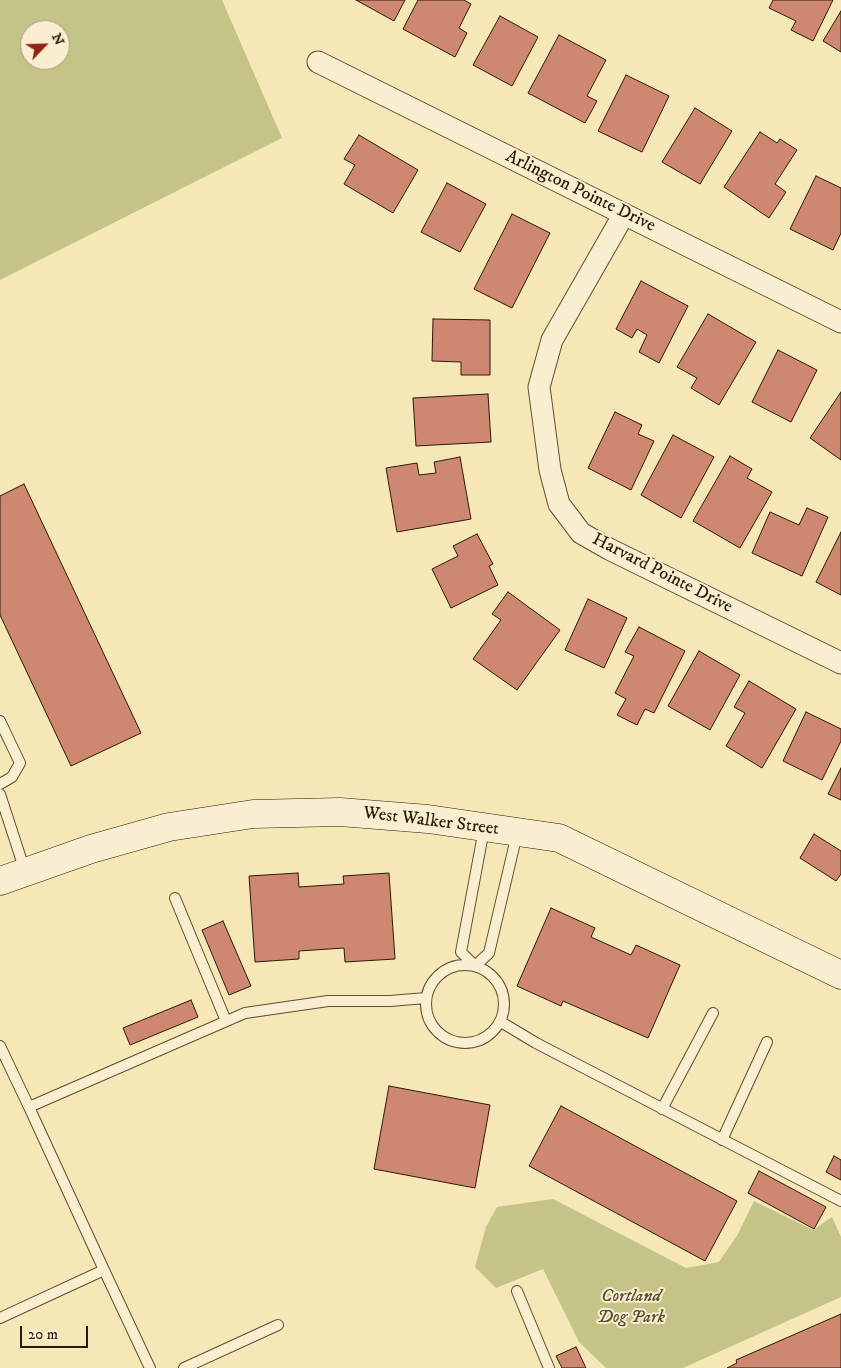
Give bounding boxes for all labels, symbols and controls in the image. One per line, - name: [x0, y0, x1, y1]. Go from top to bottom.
- north arrow: [20, 20, 70, 70]
- text: N: [47, 30, 68, 48]
- street label: Arlington Pointe Drive: [502, 146, 658, 238]
- street label: Harvard Pointe Drive: [588, 529, 736, 619]
- street label: West Walker Street: [362, 803, 500, 841]
- park label: Cortland Dog Park: [597, 1286, 665, 1328]
- scale bar: [22, 1316, 90, 1348]
- text: 20 m: [28, 1325, 58, 1344]

